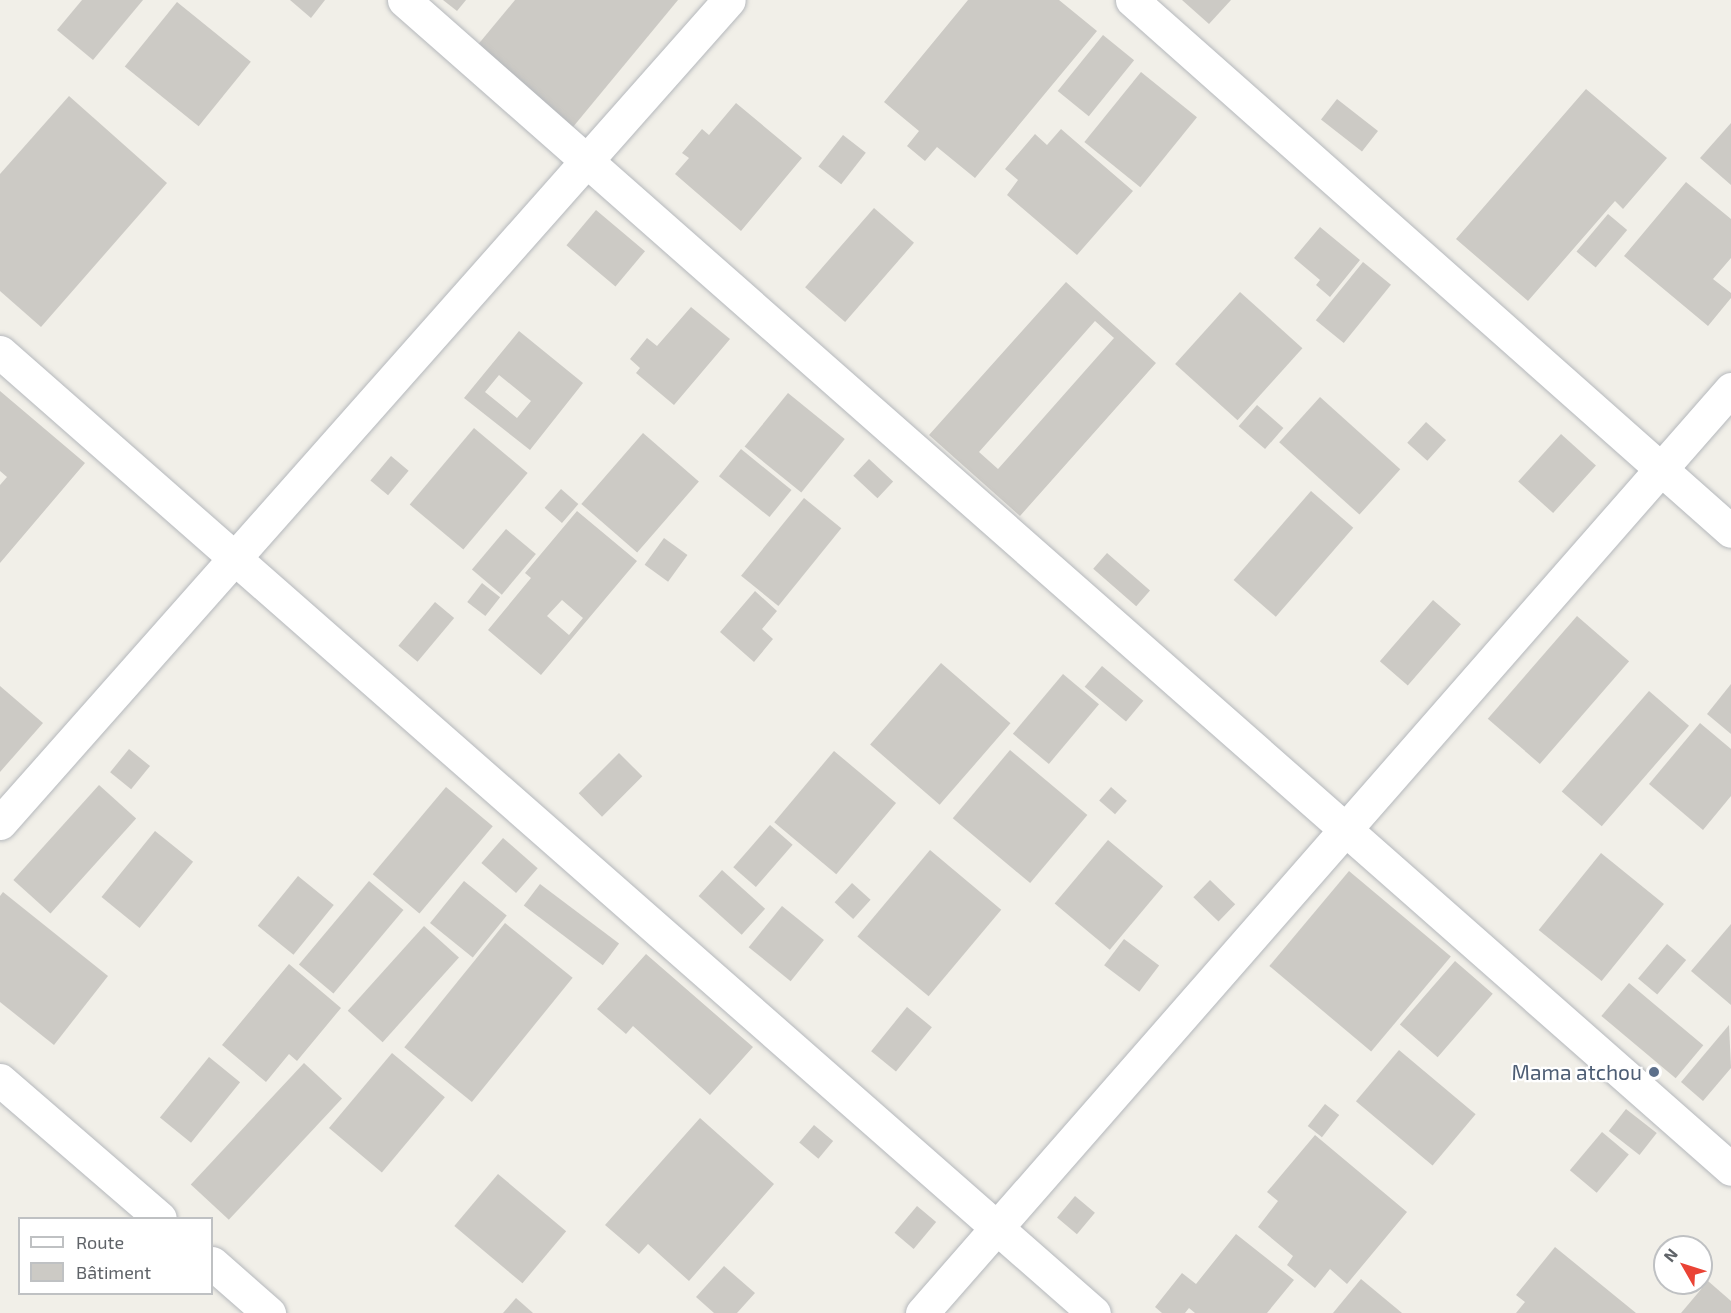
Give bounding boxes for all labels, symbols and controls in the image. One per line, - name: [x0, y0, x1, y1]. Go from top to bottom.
- place label: Mama atchou: [1512, 1059, 1642, 1085]
- marker: Mama atchou: [1647, 1065, 1661, 1079]
- legend: [18, 1217, 213, 1295]
- text: Route: [76, 1231, 124, 1253]
- north arrow: [1653, 1235, 1713, 1295]
- text: N: [1659, 1244, 1681, 1265]
- text: Bâtiment: [76, 1261, 151, 1283]

